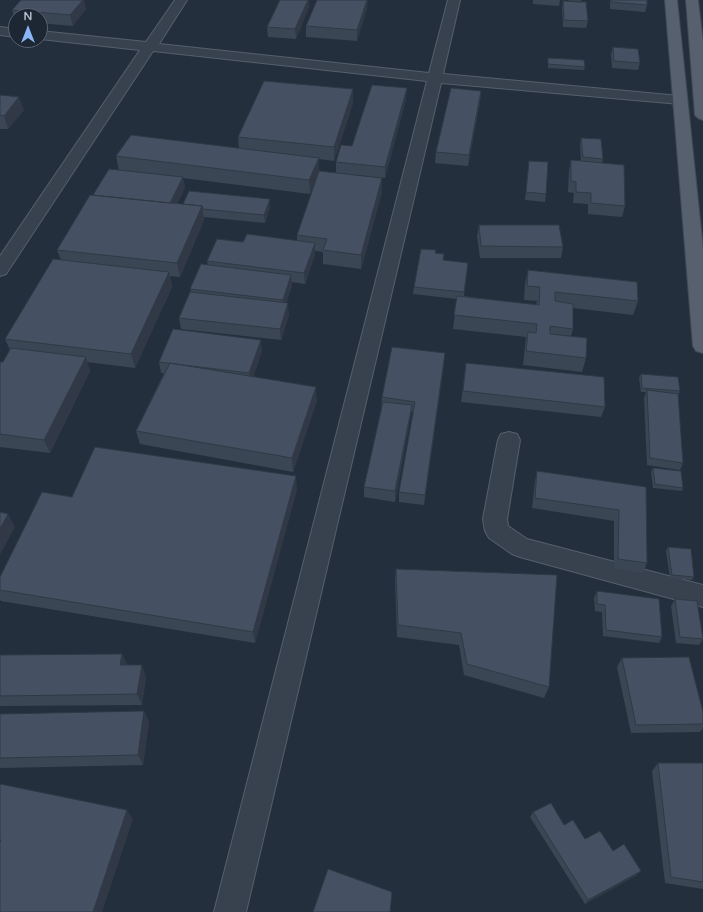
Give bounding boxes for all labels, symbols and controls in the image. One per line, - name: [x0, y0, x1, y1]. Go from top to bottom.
- north arrow: [8, 8, 48, 48]
- text: N: [24, 10, 32, 23]

